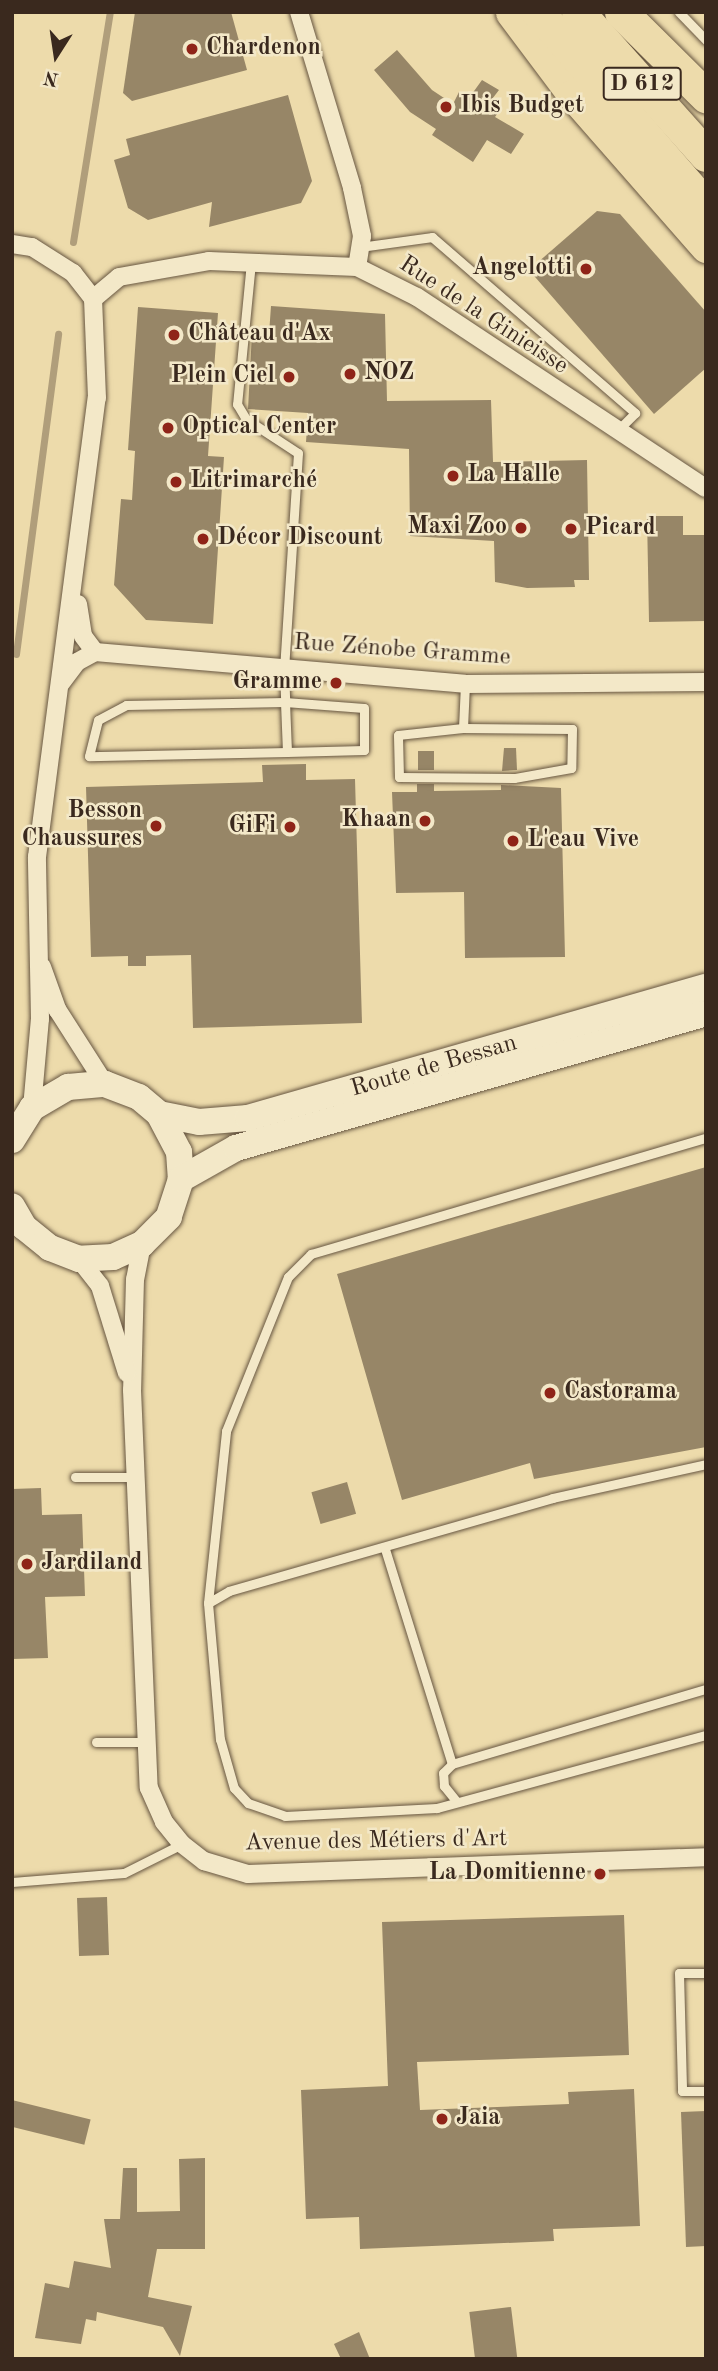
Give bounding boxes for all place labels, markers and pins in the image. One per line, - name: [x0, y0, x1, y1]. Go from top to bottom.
- place label: Chardenon: [206, 35, 321, 63]
- marker: Chardenon: [184, 41, 200, 57]
- place label: Ibis Budget: [460, 93, 584, 121]
- marker: Ibis Budget: [438, 99, 454, 115]
- place label: Angelotti: [472, 255, 572, 283]
- marker: Angelotti: [578, 261, 594, 277]
- place label: Château d'Ax: [188, 321, 331, 349]
- marker: Château d'Ax: [166, 327, 182, 343]
- place label: NOZ: [364, 360, 414, 388]
- place label: Plein Ciel: [171, 363, 275, 391]
- marker: NOZ: [342, 366, 358, 382]
- marker: Plein Ciel: [281, 369, 297, 385]
- place label: Optical Center: [182, 414, 337, 442]
- marker: Optical Center: [160, 420, 176, 436]
- place label: La Halle: [467, 462, 560, 490]
- place label: Litrimarché: [190, 468, 317, 496]
- marker: La Halle: [445, 468, 461, 484]
- marker: Litrimarché: [168, 474, 184, 490]
- place label: Maxi Zoo: [407, 514, 507, 542]
- place label: Picard: [585, 515, 656, 543]
- marker: Maxi Zoo: [513, 520, 529, 536]
- marker: Picard: [563, 521, 579, 537]
- place label: Décor Discount: [217, 525, 383, 553]
- marker: Décor Discount: [195, 531, 211, 547]
- place label: Gramme: [232, 669, 322, 697]
- marker: Gramme: [328, 675, 344, 691]
- place label: Besson Chaussures: [21, 798, 142, 854]
- place label: Khaan: [341, 807, 411, 835]
- place label: GiFi: [228, 813, 276, 841]
- marker: Khaan: [417, 813, 433, 829]
- marker: Besson Chaussures: [148, 818, 164, 834]
- marker: GiFi: [282, 819, 298, 835]
- place label: L'eau Vive: [527, 827, 639, 855]
- marker: L'eau Vive: [505, 833, 521, 849]
- place label: Castorama: [564, 1379, 677, 1407]
- marker: Castorama: [542, 1385, 558, 1401]
- place label: Jardiland: [41, 1550, 142, 1578]
- marker: Jardiland: [19, 1556, 35, 1572]
- place label: La Domitienne: [429, 1860, 586, 1888]
- marker: La Domitienne: [592, 1866, 608, 1882]
- place label: Jaia: [456, 2105, 500, 2133]
- marker: Jaia: [434, 2111, 450, 2127]

